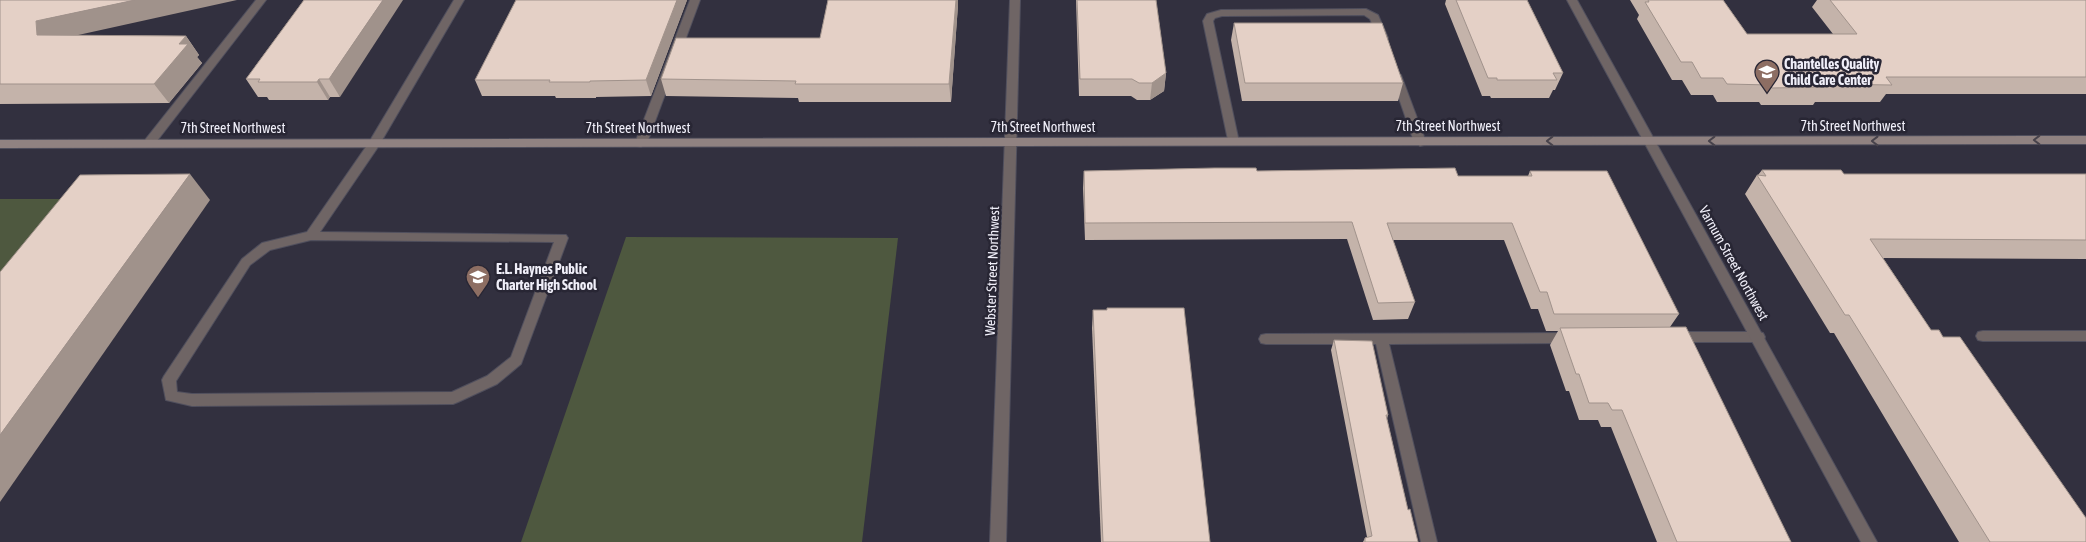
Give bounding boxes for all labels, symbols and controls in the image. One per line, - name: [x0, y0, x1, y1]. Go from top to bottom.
- place label: Chantelles Quality Child Care Center: [1784, 56, 1880, 88]
- school or university icon: Chantelles Quality Child Care Center: [1754, 59, 1780, 93]
- street label: 7th Street Northwest: [1395, 118, 1501, 134]
- street label: 7th Street Northwest: [1800, 118, 1906, 134]
- street label: 7th Street Northwest: [990, 119, 1096, 135]
- street label: 7th Street Northwest: [180, 120, 286, 136]
- street label: 7th Street Northwest: [585, 120, 691, 136]
- one-way arrow: [2033, 135, 2041, 145]
- one-way arrow: [1546, 136, 1554, 146]
- one-way arrow: [1708, 136, 1716, 146]
- one-way arrow: [1871, 136, 1878, 146]
- street label: Varnum Street Northwest: [1696, 203, 1772, 323]
- street label: Webster Street Northwest: [982, 206, 1002, 336]
- place label: E.L. Haynes Public Charter High School: [496, 261, 597, 293]
- school or university icon: E.L. Haynes Public Charter High School: [465, 264, 491, 298]

